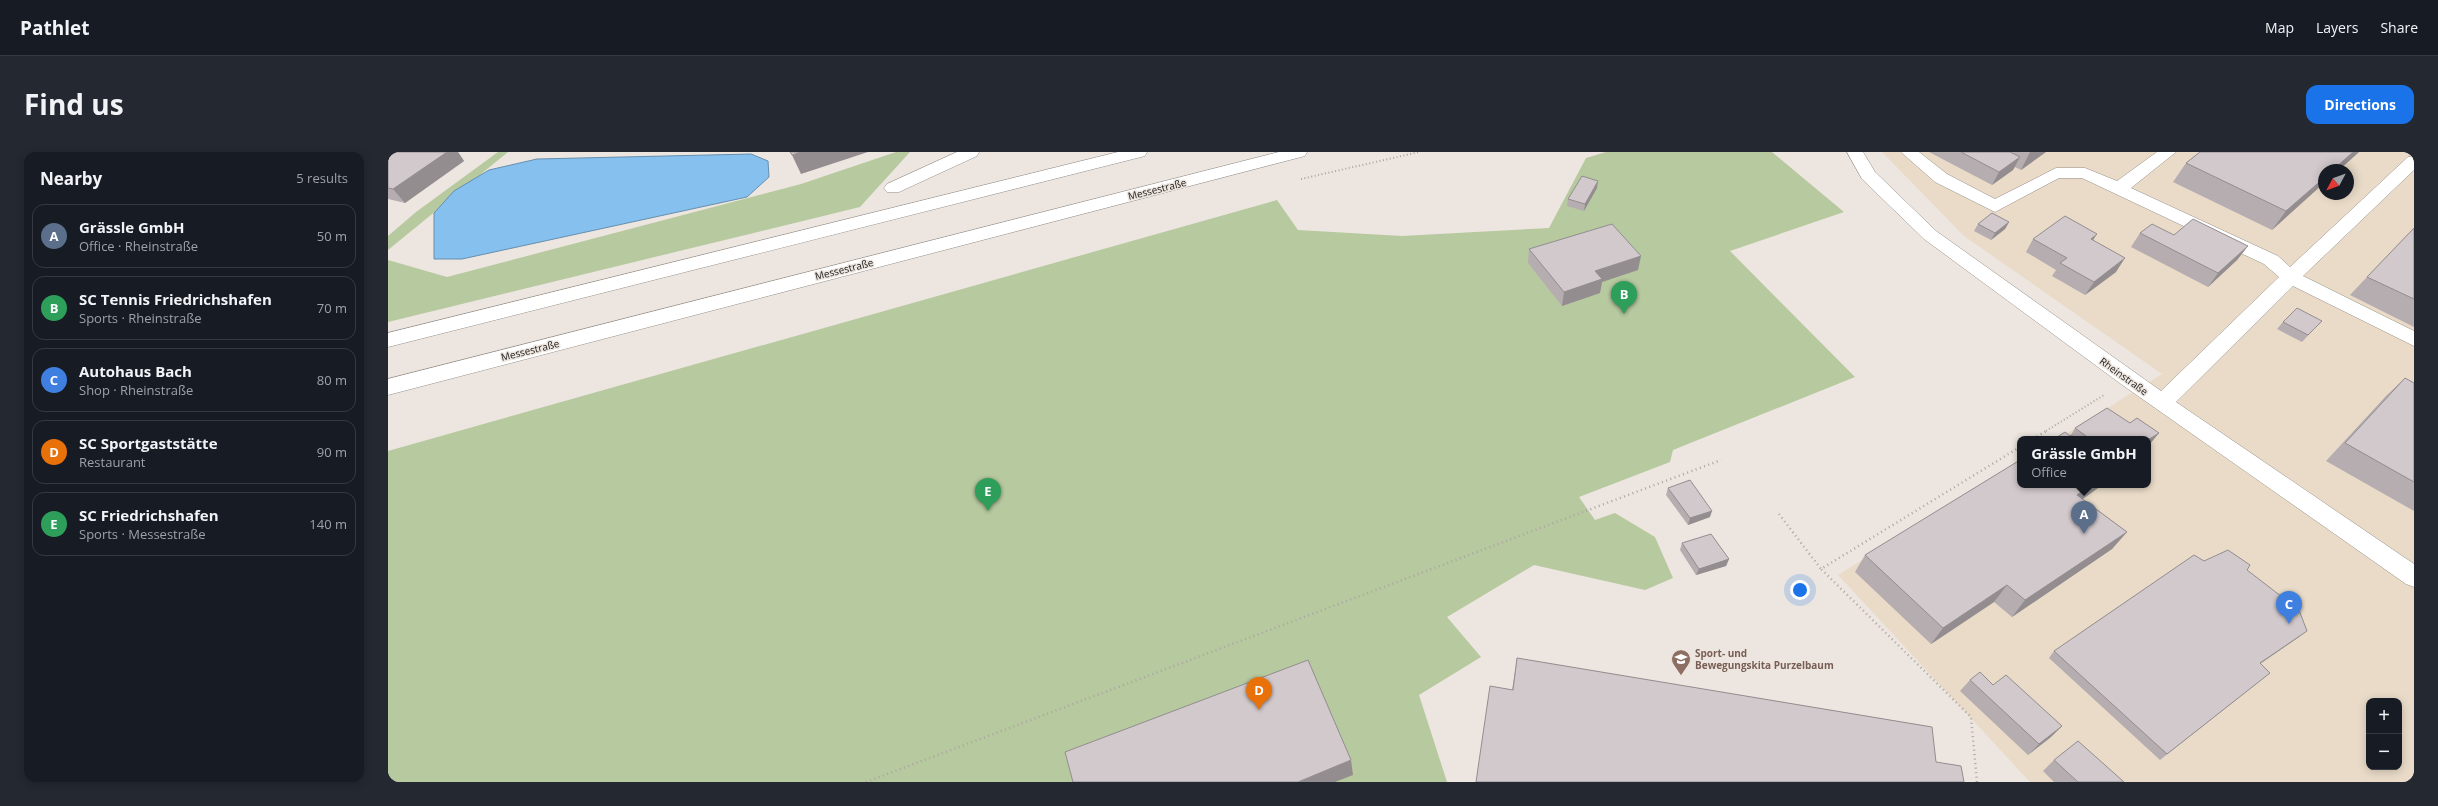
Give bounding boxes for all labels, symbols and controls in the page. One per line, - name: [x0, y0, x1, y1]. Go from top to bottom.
- text: Pathlet: [20, 15, 89, 41]
- text: Map: [2265, 18, 2294, 37]
- text: Layers: [2316, 18, 2358, 37]
- text: Share: [2380, 18, 2418, 37]
- text: Find us: [24, 85, 124, 123]
- button: Directions: [2306, 85, 2414, 124]
- north arrow: [2318, 164, 2354, 200]
- text: Nearby: [40, 167, 102, 190]
- text: 5 results: [296, 169, 348, 187]
- street label: Messestraße: [1126, 175, 1188, 203]
- text: Grässle GmbH: [79, 217, 185, 237]
- text: A: [50, 227, 58, 245]
- text: 50 m: [317, 227, 347, 245]
- text: Office · Rheinstraße: [79, 237, 198, 255]
- street label: Messestraße: [813, 255, 875, 283]
- pin: B: [1611, 281, 1637, 314]
- text: SC Tennis Friedrichshafen: [79, 289, 272, 309]
- text: B: [50, 299, 58, 317]
- text: 70 m: [317, 299, 347, 317]
- text: Sports · Rheinstraße: [79, 309, 202, 327]
- street label: Messestraße: [499, 336, 561, 364]
- street label: Rheinstraße: [2097, 354, 2151, 398]
- text: Autohaus Bach: [79, 361, 192, 381]
- text: C: [50, 371, 58, 389]
- text: 80 m: [317, 371, 347, 389]
- text: Shop · Rheinstraße: [79, 381, 193, 399]
- text: SC Sportgaststätte: [79, 433, 218, 453]
- popup: [2017, 436, 2151, 488]
- text: D: [49, 443, 59, 461]
- text: 90 m: [317, 443, 347, 461]
- text: Grässle GmbH: [2031, 443, 2137, 463]
- text: Restaurant: [79, 453, 146, 471]
- text: Office: [2031, 463, 2067, 481]
- pin: E: [975, 478, 1001, 511]
- pin: A: [2071, 501, 2097, 534]
- text: SC Friedrichshafen: [79, 505, 219, 525]
- text: E: [50, 515, 58, 533]
- text: 140 m: [309, 515, 347, 533]
- text: Sports · Messestraße: [79, 525, 206, 543]
- your location: [1790, 580, 1810, 600]
- pin: C: [2276, 591, 2302, 624]
- place label: Sport- und Bewegungskita Purzelbaum: [1695, 646, 1834, 672]
- school or university icon: Sport- und Bewegungskita Purzelbaum: [1670, 648, 1692, 676]
- pin: D: [1246, 677, 1272, 710]
- map controls: [2366, 698, 2402, 770]
- button: +: [2366, 698, 2402, 734]
- button: −: [2366, 734, 2402, 770]

